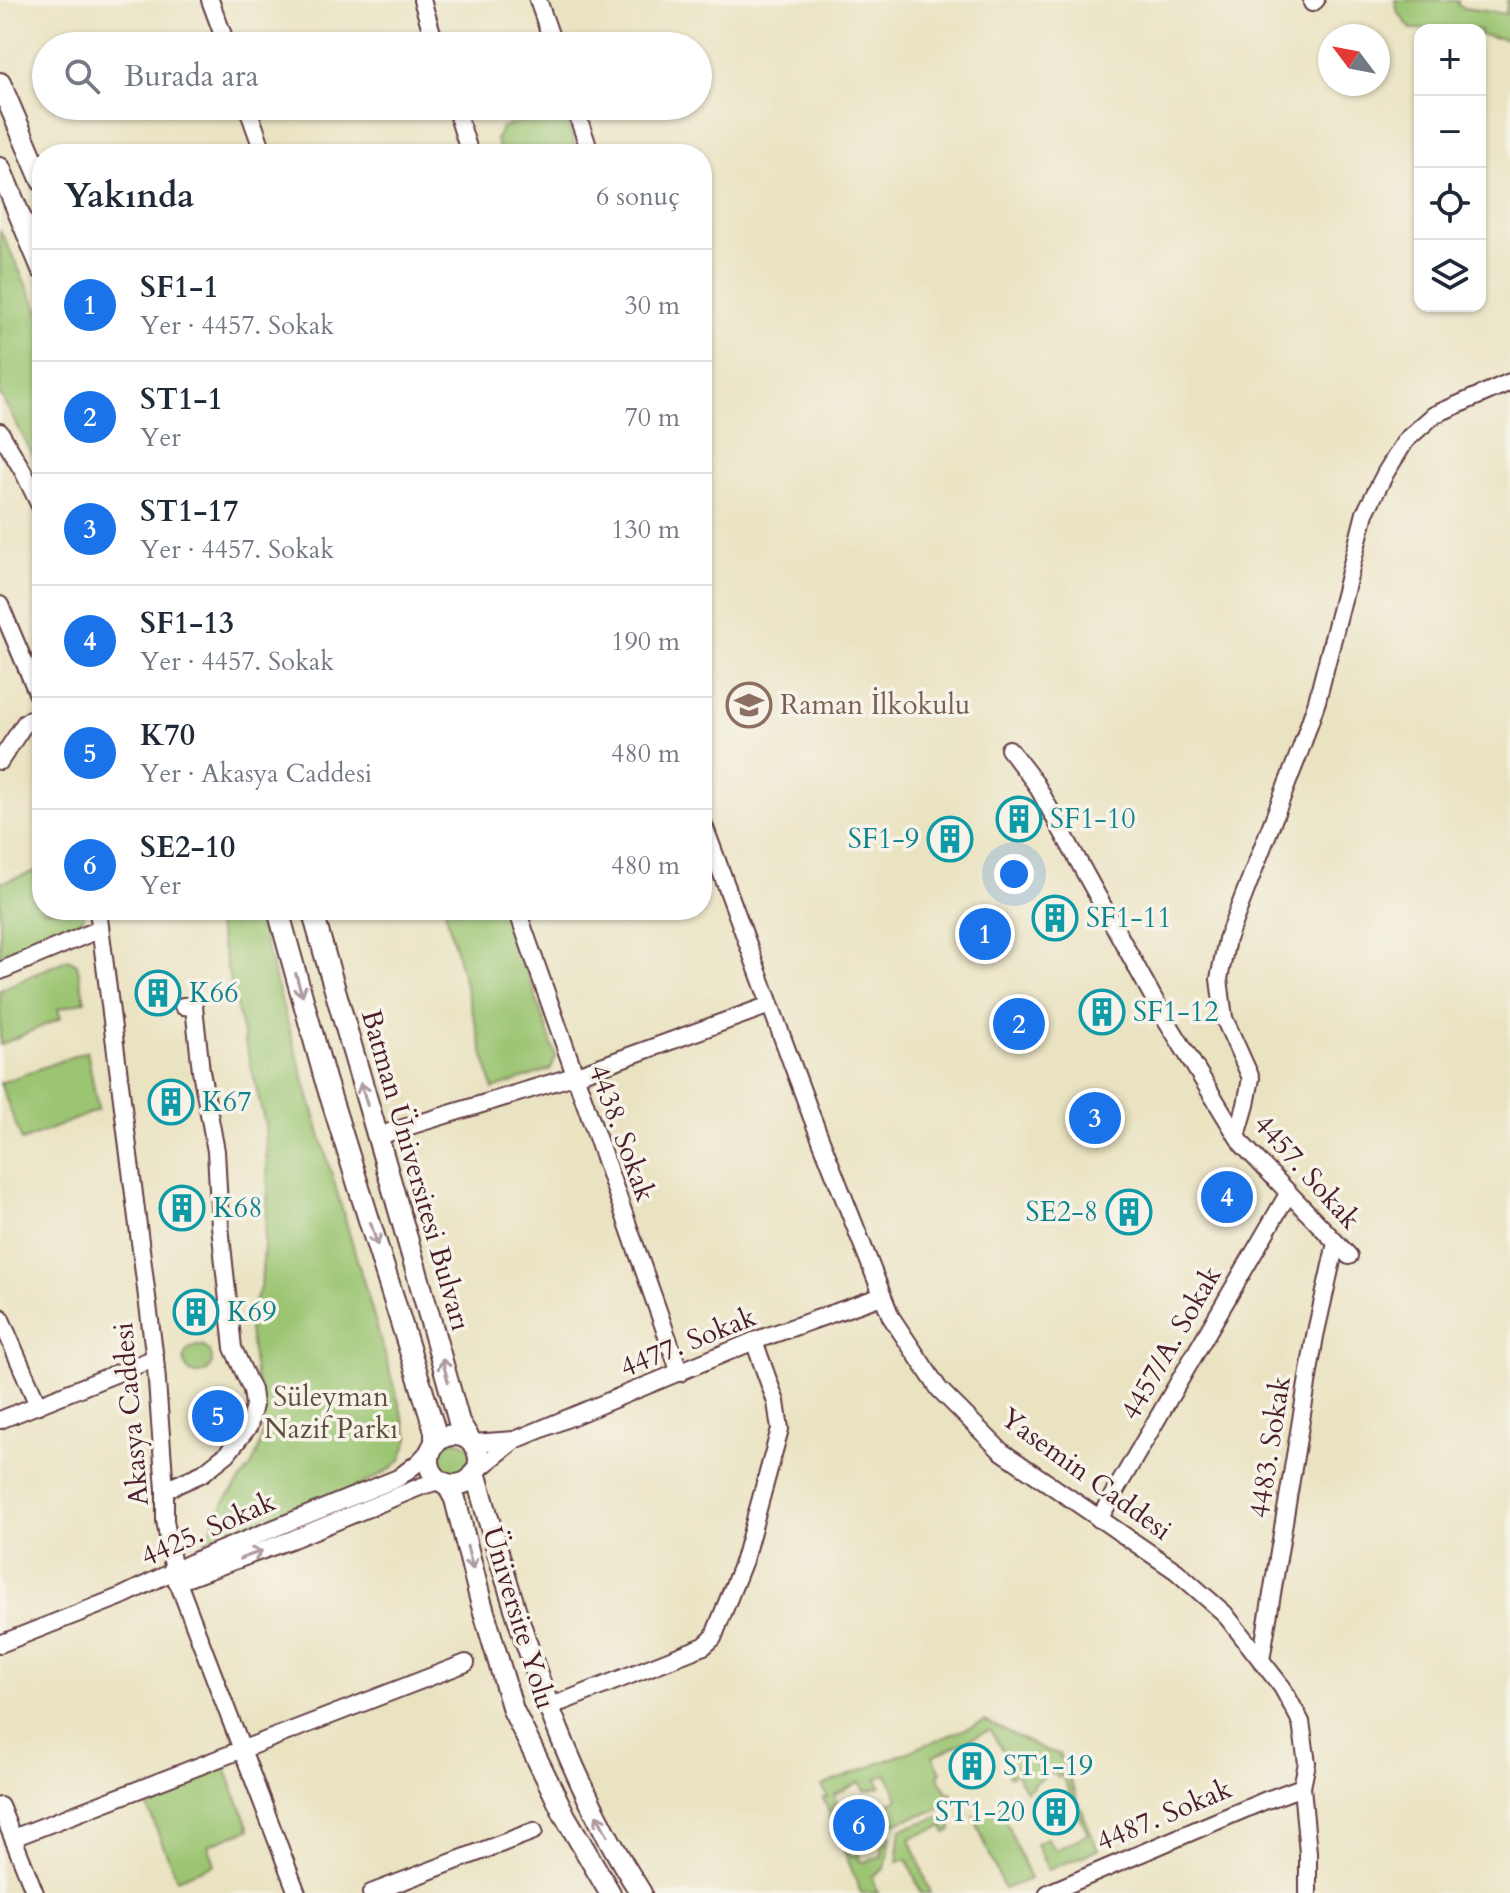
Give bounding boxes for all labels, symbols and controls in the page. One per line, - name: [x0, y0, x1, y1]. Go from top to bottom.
- north arrow: [1318, 24, 1390, 96]
- map controls: [1414, 24, 1486, 312]
- button: +: [1414, 24, 1486, 96]
- search box: [32, 32, 712, 120]
- icon: search: [60, 54, 104, 98]
- text: Burada ara: [124, 56, 259, 97]
- button: −: [1414, 96, 1486, 168]
- button: locate: [1414, 168, 1486, 240]
- text: Yakında: [64, 173, 194, 219]
- text: 6 sonuç: [596, 179, 680, 214]
- button: layers: [1414, 240, 1486, 312]
- text: SF1-1: [140, 267, 219, 308]
- text: 1: [83, 288, 97, 323]
- text: 30 m: [624, 288, 680, 323]
- text: Yer · 4457. Sokak: [140, 308, 334, 343]
- text: ST1-1: [140, 379, 223, 420]
- text: 2: [83, 400, 97, 435]
- text: 70 m: [624, 400, 680, 435]
- text: Yer: [140, 420, 181, 455]
- text: ST1-17: [140, 491, 238, 532]
- text: 3: [83, 512, 97, 547]
- text: 130 m: [611, 512, 680, 547]
- text: Yer · 4457. Sokak: [140, 532, 334, 567]
- text: SF1-13: [140, 603, 234, 644]
- text: 4: [83, 624, 97, 659]
- text: 190 m: [611, 624, 680, 659]
- text: Yer · 4457. Sokak: [140, 644, 334, 679]
- school or university icon: Raman İlkokulu: [725, 681, 773, 729]
- place label: Raman İlkokulu: [780, 686, 970, 724]
- text: K70: [140, 715, 195, 756]
- text: 5: [83, 736, 97, 771]
- text: 480 m: [611, 736, 680, 771]
- text: Yer · Akasya Caddesi: [140, 756, 372, 791]
- building icon: SF1-10: [995, 795, 1043, 843]
- place label: SF1-10: [1050, 800, 1136, 838]
- building icon: SF1-9: [926, 815, 974, 863]
- place label: SF1-9: [848, 820, 919, 858]
- text: SE2-10: [140, 827, 235, 868]
- text: 6: [83, 848, 97, 883]
- text: 480 m: [611, 848, 680, 883]
- your location: [994, 854, 1034, 894]
- text: Yer: [140, 868, 181, 903]
- building icon: SF1-11: [1031, 894, 1079, 942]
- place label: SF1-11: [1086, 899, 1172, 937]
- pin: 1: [959, 904, 1011, 964]
- building icon: K66: [134, 969, 182, 1017]
- one-way arrow: [292, 972, 307, 998]
- place label: K66: [189, 974, 239, 1012]
- building icon: SF1-12: [1078, 988, 1126, 1036]
- place label: SF1-12: [1133, 993, 1219, 1031]
- pin: 2: [993, 994, 1045, 1054]
- street label: Batman Üniversitesi Bulvarı: [352, 1005, 480, 1335]
- street label: 4438. Sokak: [580, 1059, 664, 1207]
- building icon: K67: [147, 1078, 195, 1126]
- one-way arrow: [356, 1081, 371, 1107]
- place label: K67: [202, 1083, 252, 1121]
- pin: 3: [1069, 1088, 1121, 1148]
- street label: 4457. Sokak: [1245, 1106, 1369, 1238]
- pin: 4: [1201, 1167, 1253, 1227]
- building icon: K68: [158, 1184, 206, 1232]
- building icon: SE2-8: [1105, 1188, 1153, 1236]
- place label: K68: [213, 1189, 263, 1227]
- place label: SE2-8: [1026, 1193, 1098, 1231]
- one-way arrow: [368, 1221, 382, 1246]
- street label: 4457/A. Sokak: [1111, 1259, 1231, 1427]
- building icon: K69: [172, 1288, 220, 1336]
- place label: K69: [227, 1293, 277, 1331]
- street label: 4477. Sokak: [614, 1298, 762, 1386]
- street label: Akasya Caddesi: [104, 1321, 158, 1507]
- one-way arrow: [437, 1357, 452, 1383]
- street label: 4483. Sokak: [1240, 1373, 1300, 1521]
- park label: Süleyman Nazif Parkı: [264, 1378, 398, 1448]
- pin: 5: [192, 1386, 244, 1446]
- street label: Yasemin Caddesi: [993, 1399, 1180, 1549]
- street label: 4425. Sokak: [135, 1483, 281, 1575]
- street label: Üniversite Yolu: [473, 1522, 565, 1714]
- one-way arrow: [464, 1545, 479, 1571]
- one-way arrow: [238, 1547, 263, 1561]
- building icon: ST1-19: [948, 1742, 996, 1790]
- place label: ST1-19: [1003, 1747, 1093, 1785]
- street label: 4487. Sokak: [1091, 1770, 1237, 1860]
- building icon: ST1-20: [1032, 1788, 1080, 1836]
- place label: ST1-20: [935, 1793, 1025, 1831]
- pin: 6: [833, 1795, 885, 1855]
- one-way arrow: [594, 1814, 610, 1837]

